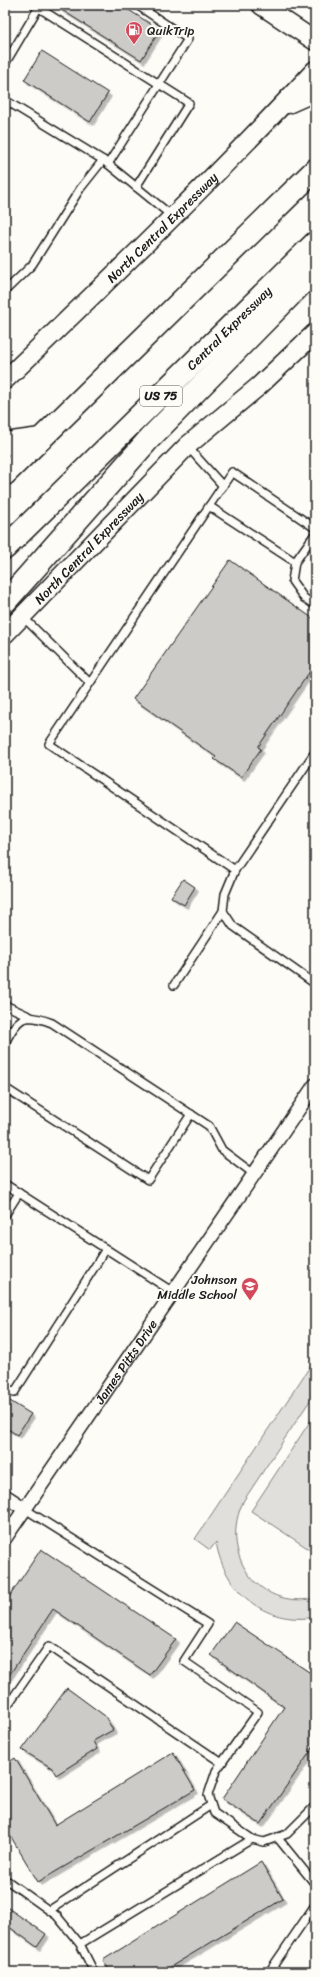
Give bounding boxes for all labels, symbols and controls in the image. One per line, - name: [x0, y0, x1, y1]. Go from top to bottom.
- place label: QuikTrip: [147, 19, 195, 42]
- fuel station icon: QuikTrip: [124, 20, 144, 45]
- street label: North Central Expressway: [101, 166, 223, 288]
- street label: Central Expressway: [181, 280, 277, 376]
- road number: US 75: [140, 386, 182, 406]
- street label: North Central Expressway: [28, 486, 149, 610]
- place label: Johnson Middle School: [157, 1268, 237, 1306]
- school or university icon: Johnson Middle School: [240, 1276, 260, 1301]
- street label: James Pitts Drive: [88, 1314, 163, 1410]

